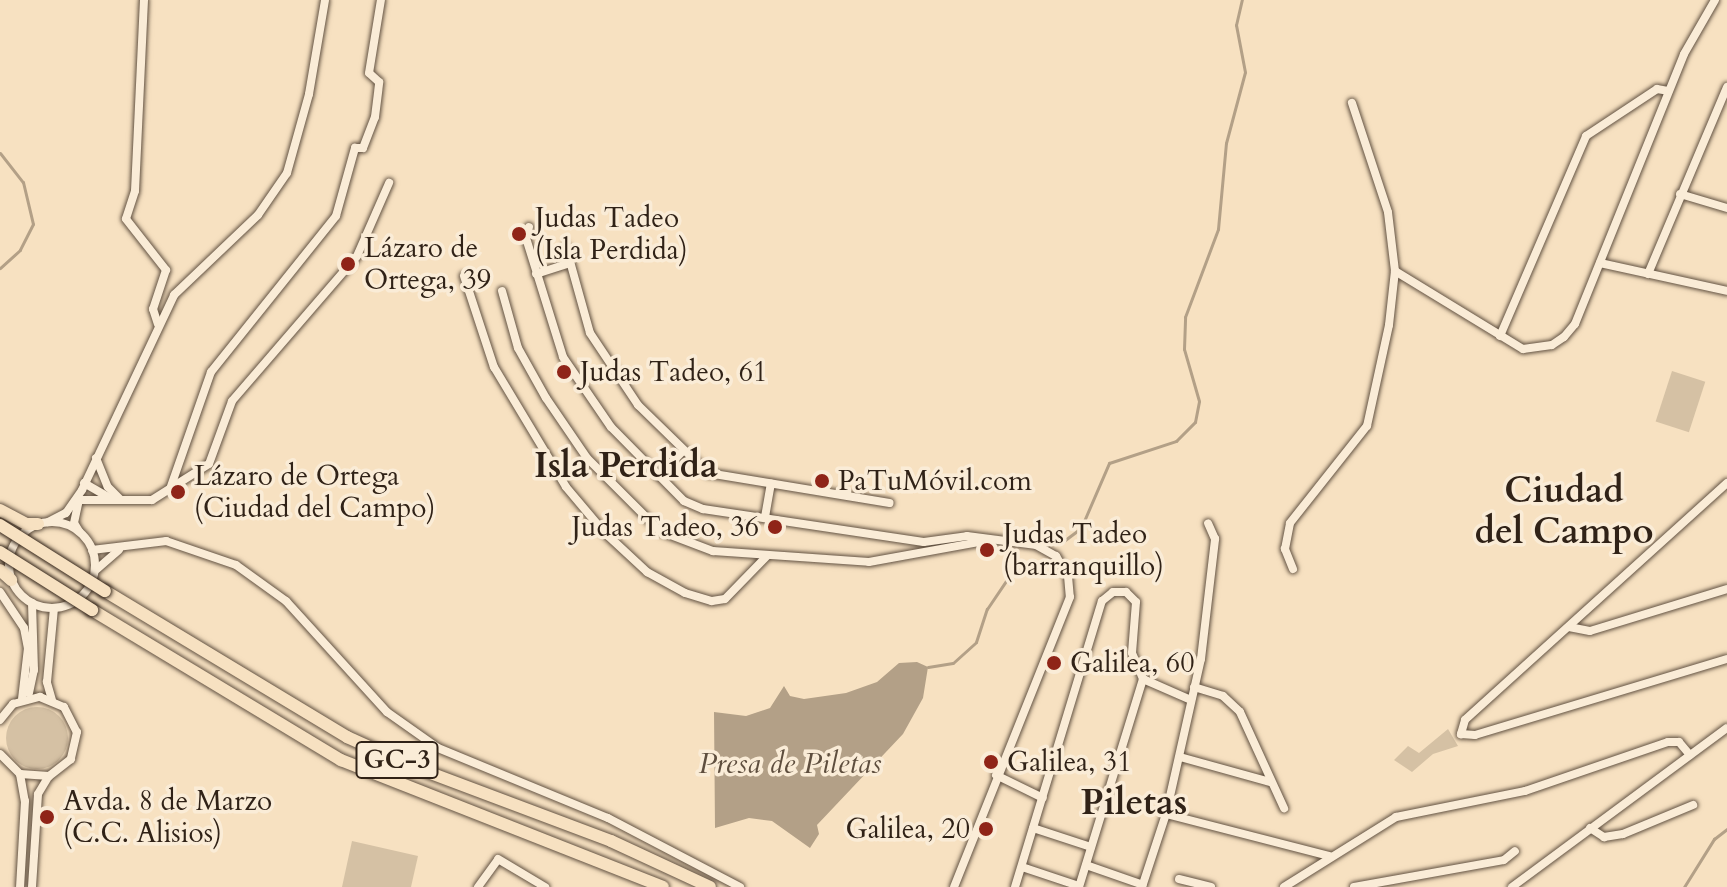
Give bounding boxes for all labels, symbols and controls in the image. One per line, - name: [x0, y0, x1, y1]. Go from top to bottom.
- place label: Judas Tadeo (Isla Perdida): [535, 201, 688, 267]
- marker: Judas Tadeo (Isla Perdida): [510, 225, 528, 243]
- place label: Lázaro de Ortega, 39: [364, 231, 491, 297]
- marker: Lázaro de Ortega, 39: [339, 255, 357, 273]
- place label: Judas Tadeo, 61: [580, 355, 767, 389]
- marker: Judas Tadeo, 61: [555, 363, 573, 381]
- district label: Isla Perdida: [534, 444, 718, 488]
- place label: Lázaro de Ortega (Ciudad del Campo): [194, 459, 435, 525]
- place label: PaTuMóvil.com: [838, 464, 1032, 498]
- district label: Ciudad del Campo: [1475, 468, 1653, 553]
- marker: PaTuMóvil.com: [813, 472, 831, 490]
- marker: Lázaro de Ortega (Ciudad del Campo): [169, 483, 187, 501]
- place label: Judas Tadeo, 36: [572, 510, 759, 544]
- place label: Judas Tadeo (barranquillo): [1003, 517, 1164, 583]
- marker: Judas Tadeo, 36: [766, 518, 784, 536]
- marker: Judas Tadeo (barranquillo): [978, 541, 996, 559]
- place label: Galilea, 60: [1070, 646, 1195, 680]
- marker: Galilea, 60: [1045, 654, 1063, 672]
- road number: GC-3: [355, 738, 439, 782]
- place label: Galilea, 31: [1007, 745, 1132, 779]
- water label: Presa de Piletas: [699, 746, 881, 782]
- marker: Galilea, 31: [982, 753, 1000, 771]
- district label: Piletas: [1081, 781, 1187, 825]
- place label: Avda. 8 de Marzo (C.C. Alisios): [63, 784, 272, 850]
- marker: Avda. 8 de Marzo (C.C. Alisios): [38, 808, 56, 826]
- place label: Galilea, 20: [845, 812, 970, 846]
- marker: Galilea, 20: [977, 820, 995, 838]

